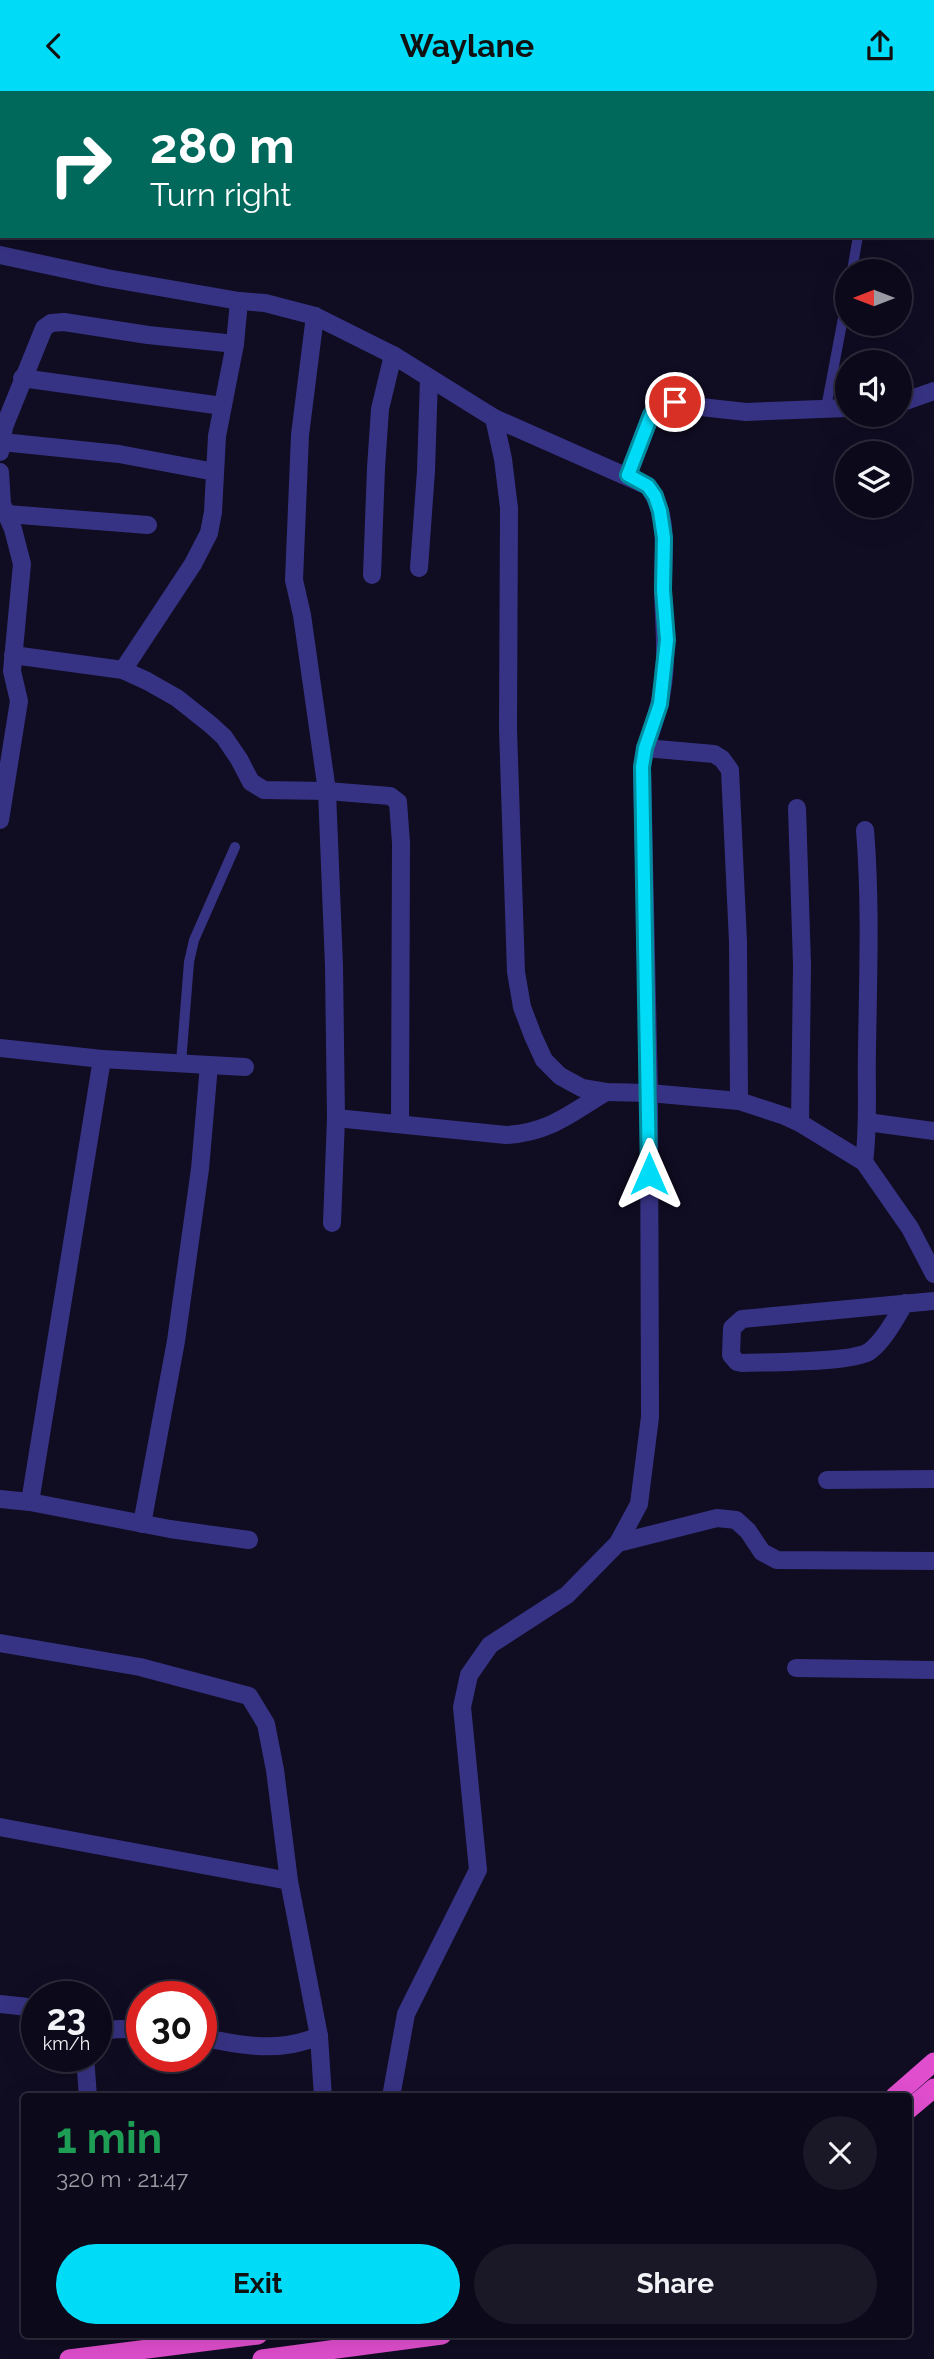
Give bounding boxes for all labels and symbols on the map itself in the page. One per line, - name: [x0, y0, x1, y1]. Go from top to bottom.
- north arrow: [835, 259, 912, 336]
- pin: [645, 372, 705, 432]
- position arrow: [612, 1137, 686, 1211]
- speed limit sign: 30: [126, 1981, 217, 2072]

